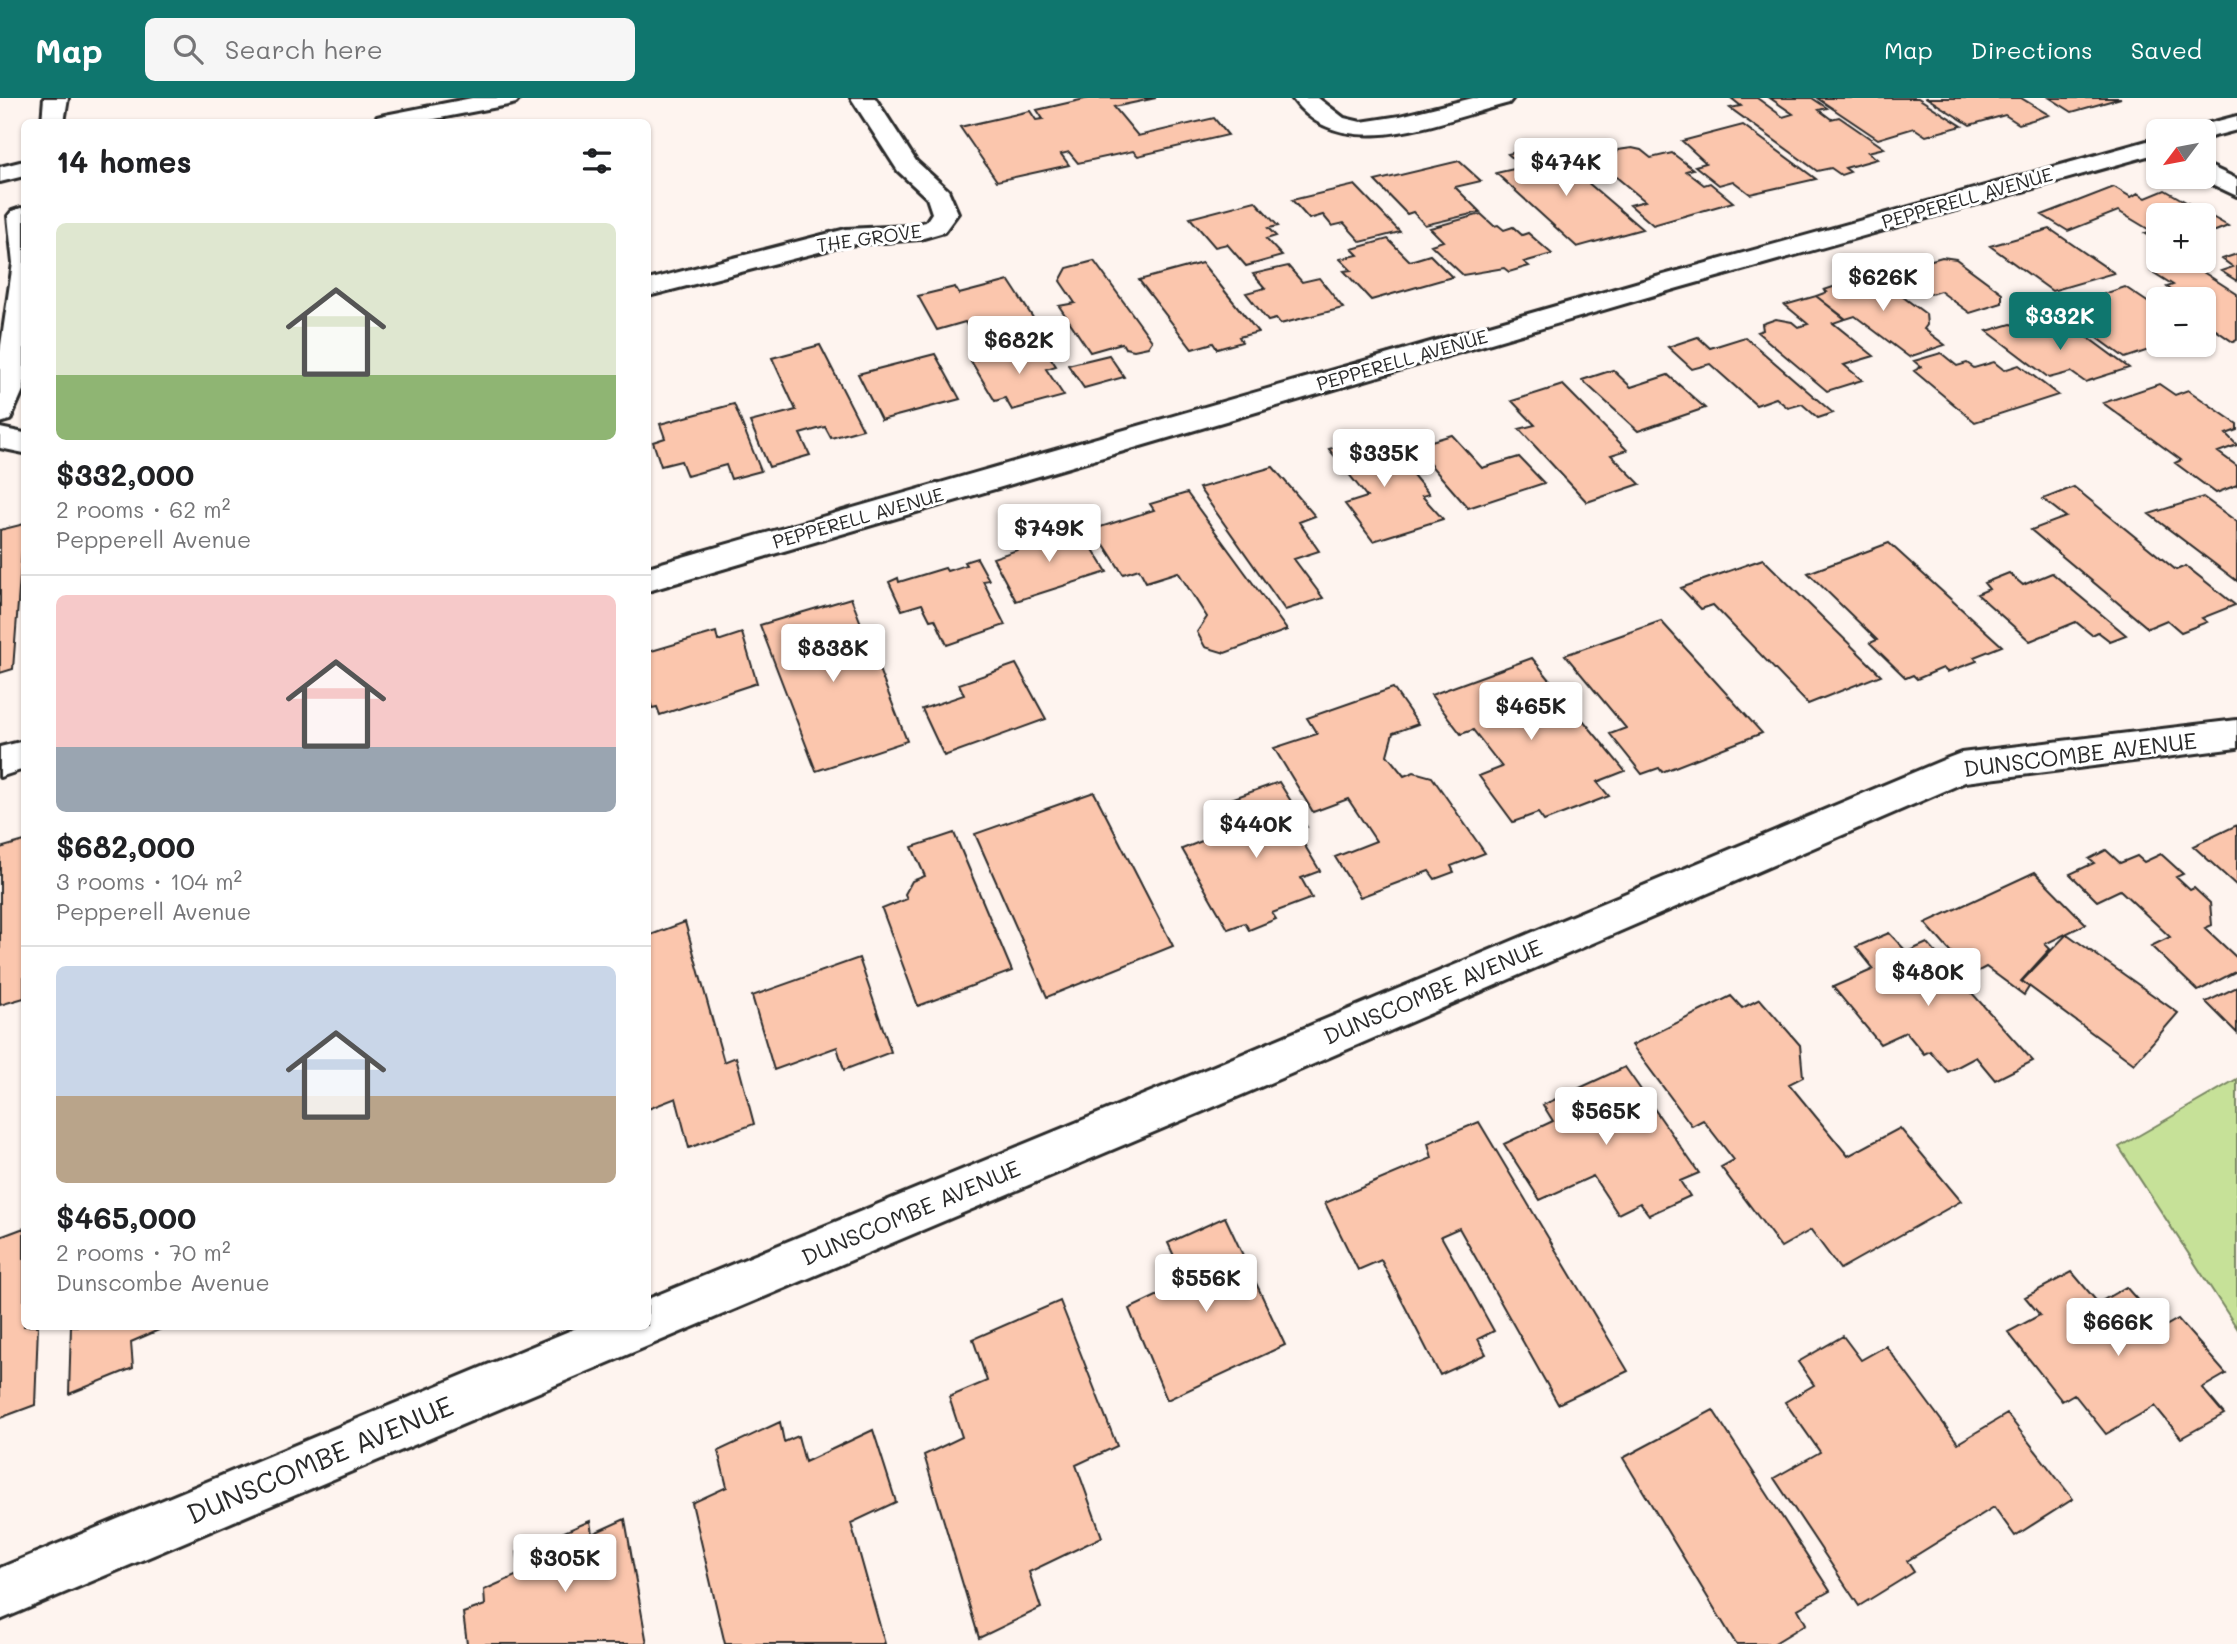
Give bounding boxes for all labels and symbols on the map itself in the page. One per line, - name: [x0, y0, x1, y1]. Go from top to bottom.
- north arrow: [2146, 119, 2216, 189]
- pin: $474K: [1517, 139, 1615, 198]
- street label: PEPPERELL AVENUE: [1878, 161, 2055, 234]
- street label: THE GROVE: [815, 218, 923, 257]
- pin: $626K: [1834, 254, 1932, 313]
- pin: $332K: [2011, 292, 2109, 352]
- pin: $682K: [970, 316, 1068, 376]
- street label: PEPPERELL AVENUE: [1313, 323, 1490, 396]
- pin: $335K: [1335, 430, 1433, 489]
- street label: PEPPERELL AVENUE: [769, 481, 946, 554]
- pin: $749K: [1000, 504, 1098, 564]
- pin: $838K: [784, 624, 882, 684]
- pin: $465K: [1482, 682, 1580, 742]
- street label: DUNSCOMBE AVENUE: [1962, 725, 2198, 783]
- pin: $440K: [1207, 800, 1305, 860]
- street label: DUNSCOMBE AVENUE: [1319, 931, 1547, 1051]
- pin: $480K: [1879, 948, 1977, 1008]
- pin: $565K: [1557, 1088, 1655, 1147]
- street label: DUNSCOMBE AVENUE: [797, 1152, 1025, 1272]
- pin: $556K: [1157, 1254, 1255, 1314]
- pin: $666K: [2069, 1298, 2167, 1358]
- street label: DUNSCOMBE AVENUE: [181, 1387, 458, 1531]
- pin: $305K: [516, 1534, 614, 1594]

